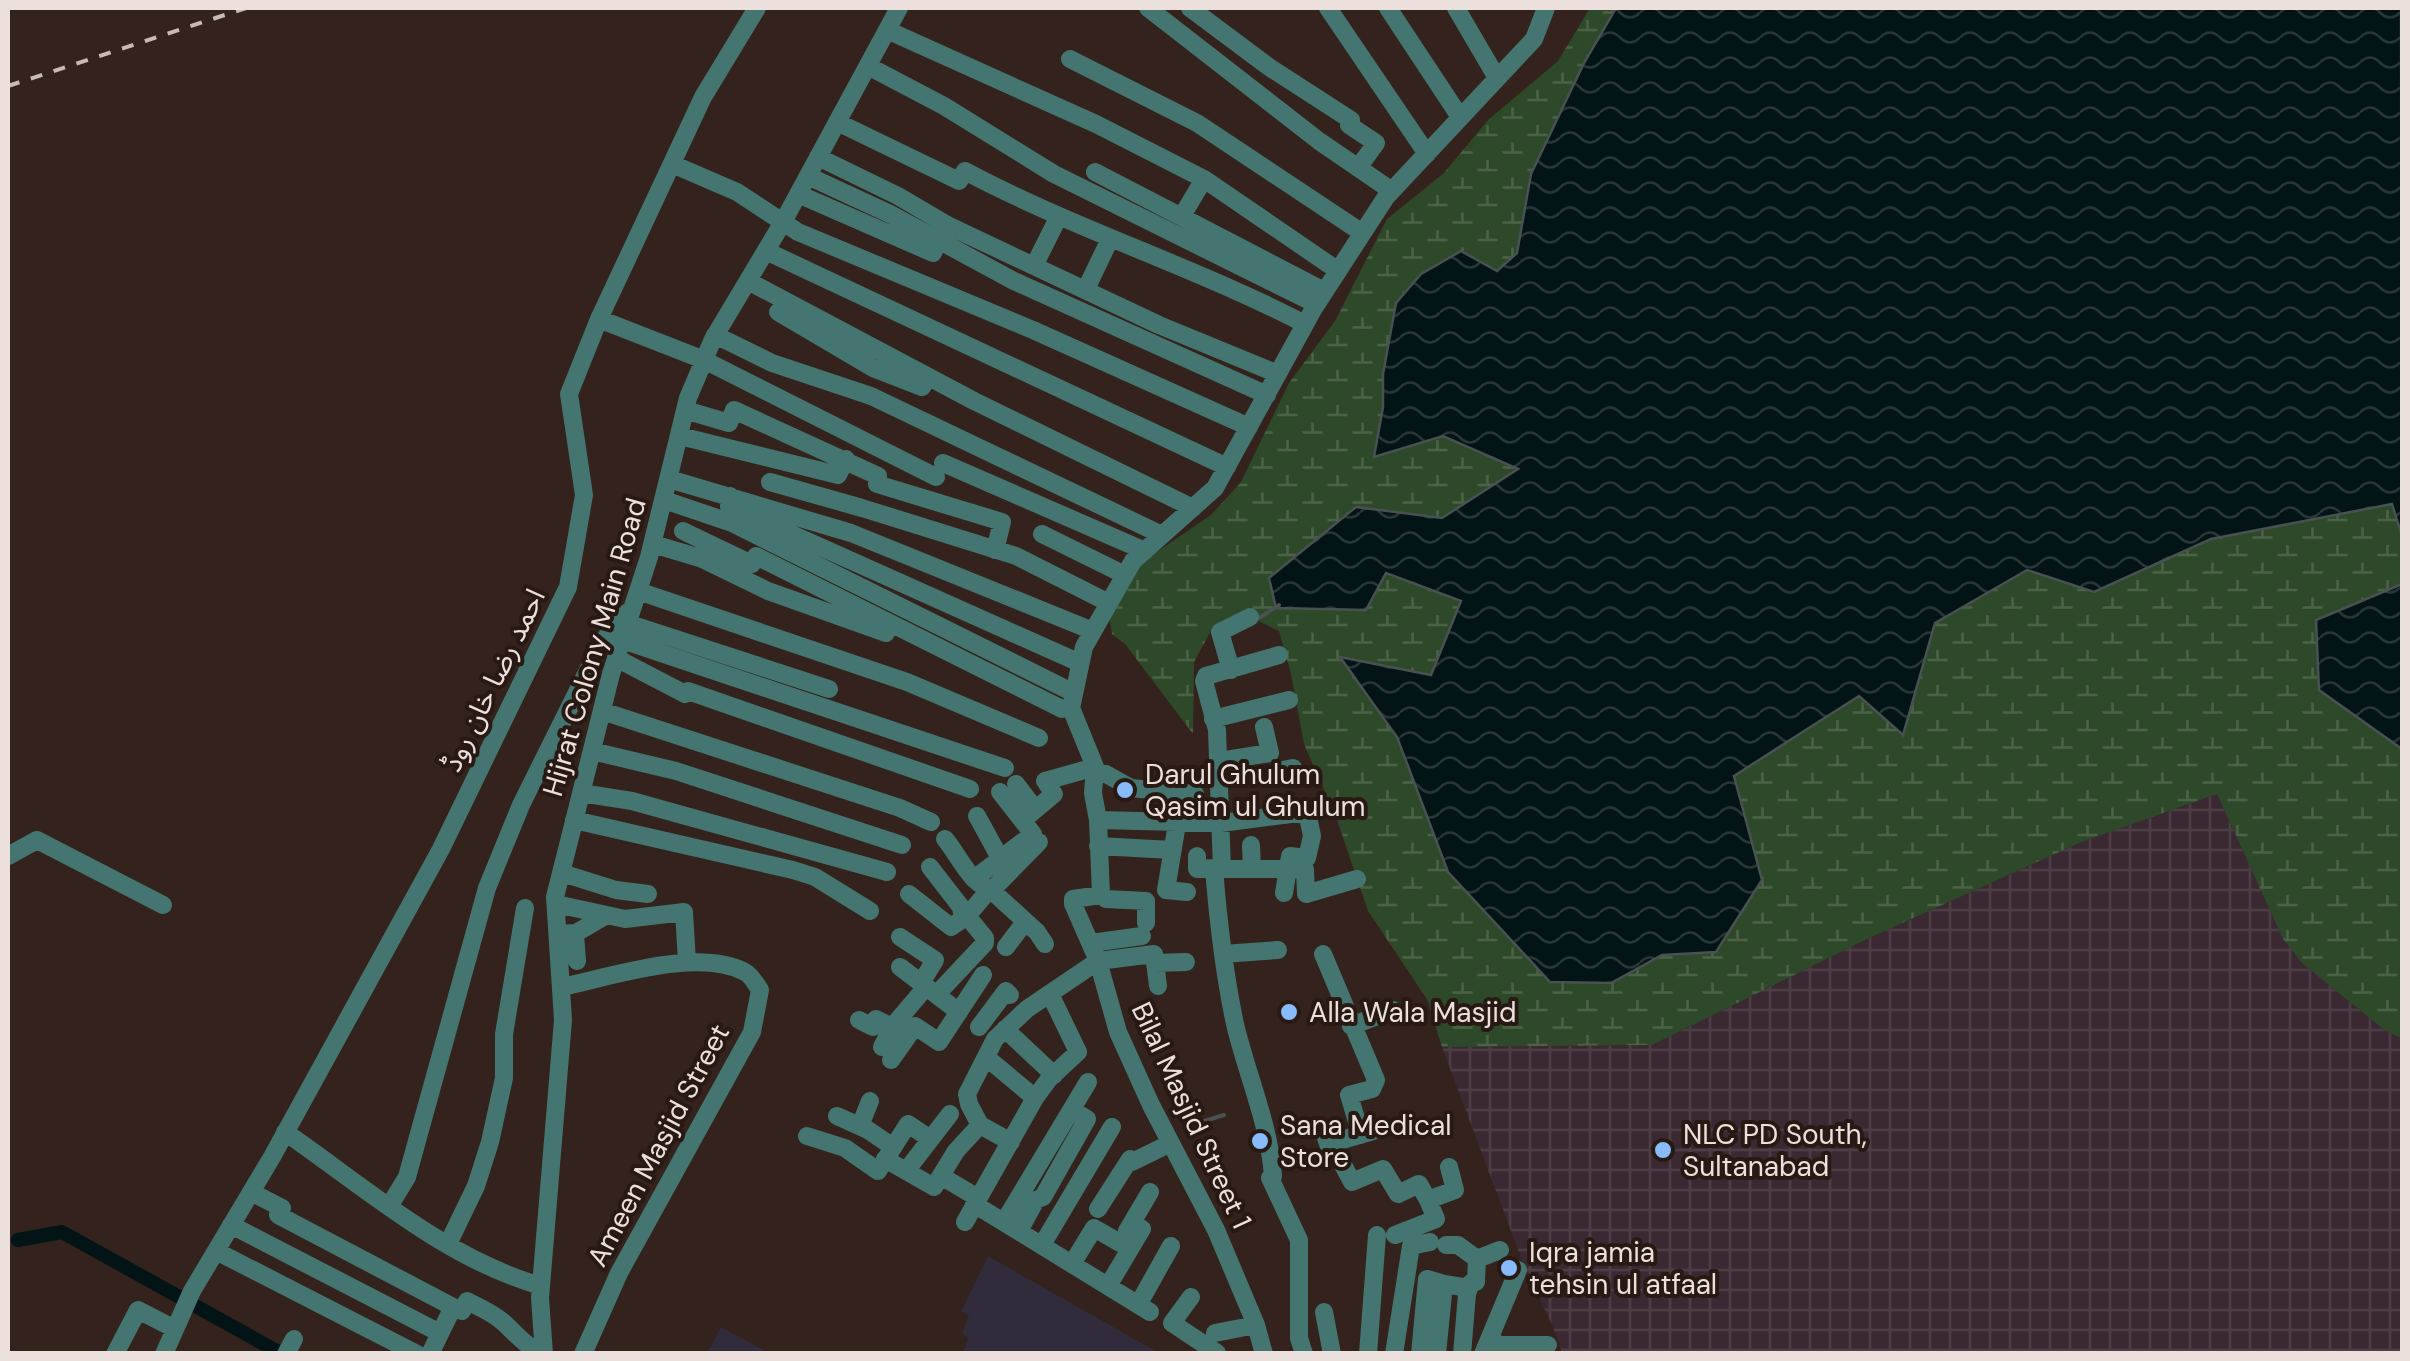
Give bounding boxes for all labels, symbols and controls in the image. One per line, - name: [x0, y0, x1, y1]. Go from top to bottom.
- street label: Hijrat Colony Main Road: [534, 494, 655, 801]
- street label: احمد رضا خان روڈ: [433, 582, 554, 778]
- place label: Darul Ghulum Qasim ul Ghulum: [1145, 756, 1365, 825]
- marker: Darul Ghulum Qasim ul Ghulum: [1114, 779, 1136, 801]
- place label: Alla Wala Masjid: [1309, 994, 1517, 1031]
- street label: Bilal Masjid Street 1: [1123, 996, 1260, 1234]
- marker: Alla Wala Masjid: [1278, 1001, 1300, 1023]
- street label: Ameen Masjid Street: [579, 1018, 738, 1273]
- place label: Sana Medical Store: [1280, 1107, 1451, 1176]
- place label: NLC PD South, Sultanabad: [1683, 1116, 1867, 1185]
- marker: Sana Medical Store: [1249, 1130, 1271, 1152]
- marker: NLC PD South, Sultanabad: [1652, 1139, 1674, 1161]
- place label: Iqra jamia tehsin ul atfaal: [1529, 1234, 1717, 1303]
- marker: Iqra jamia tehsin ul atfaal: [1498, 1257, 1520, 1279]

